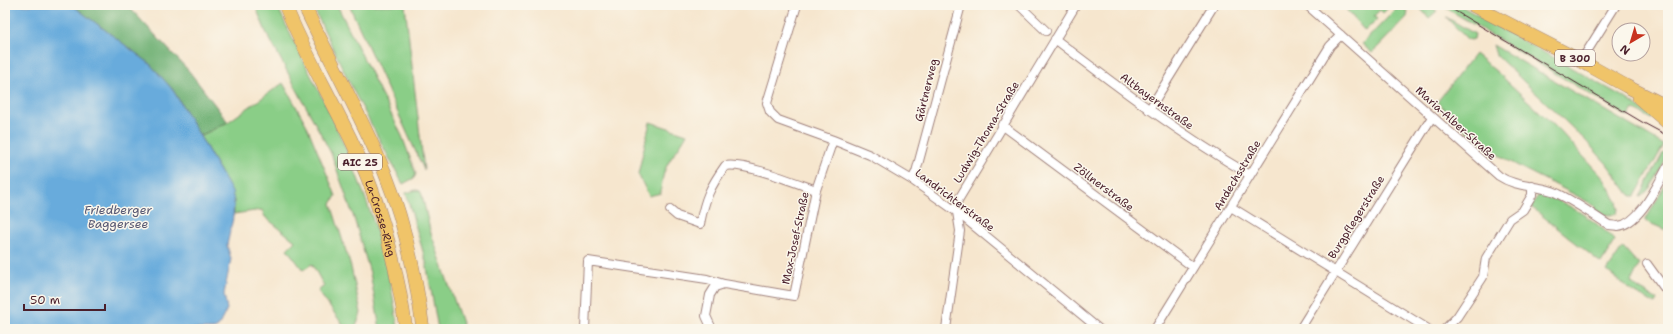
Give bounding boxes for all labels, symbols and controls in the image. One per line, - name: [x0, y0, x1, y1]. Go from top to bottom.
- north arrow: [1611, 22, 1651, 62]
- text: N: [1617, 41, 1633, 58]
- road number: B 300: [1555, 50, 1595, 66]
- street label: Gärtnerweg: [911, 57, 942, 123]
- street label: Altbayernstraße: [1117, 70, 1196, 133]
- street label: Ludwig-Thoma-Straße: [950, 78, 1023, 186]
- street label: Maria-Alber-Straße: [1412, 83, 1499, 164]
- street label: Andechsstraße: [1211, 137, 1264, 213]
- road number: AIC 25: [338, 154, 382, 170]
- street label: Zöllnerstraße: [1071, 160, 1137, 215]
- street label: Landrichterstraße: [912, 166, 998, 235]
- street label: Burgpflegerstraße: [1325, 173, 1388, 262]
- street label: La-Crosse-Ring: [361, 178, 399, 258]
- street label: Max-Josef-Straße: [778, 190, 813, 286]
- water label: Friedberger Baggersee: [84, 202, 152, 232]
- scale bar: [24, 286, 105, 312]
- text: 50 m: [30, 292, 60, 308]

